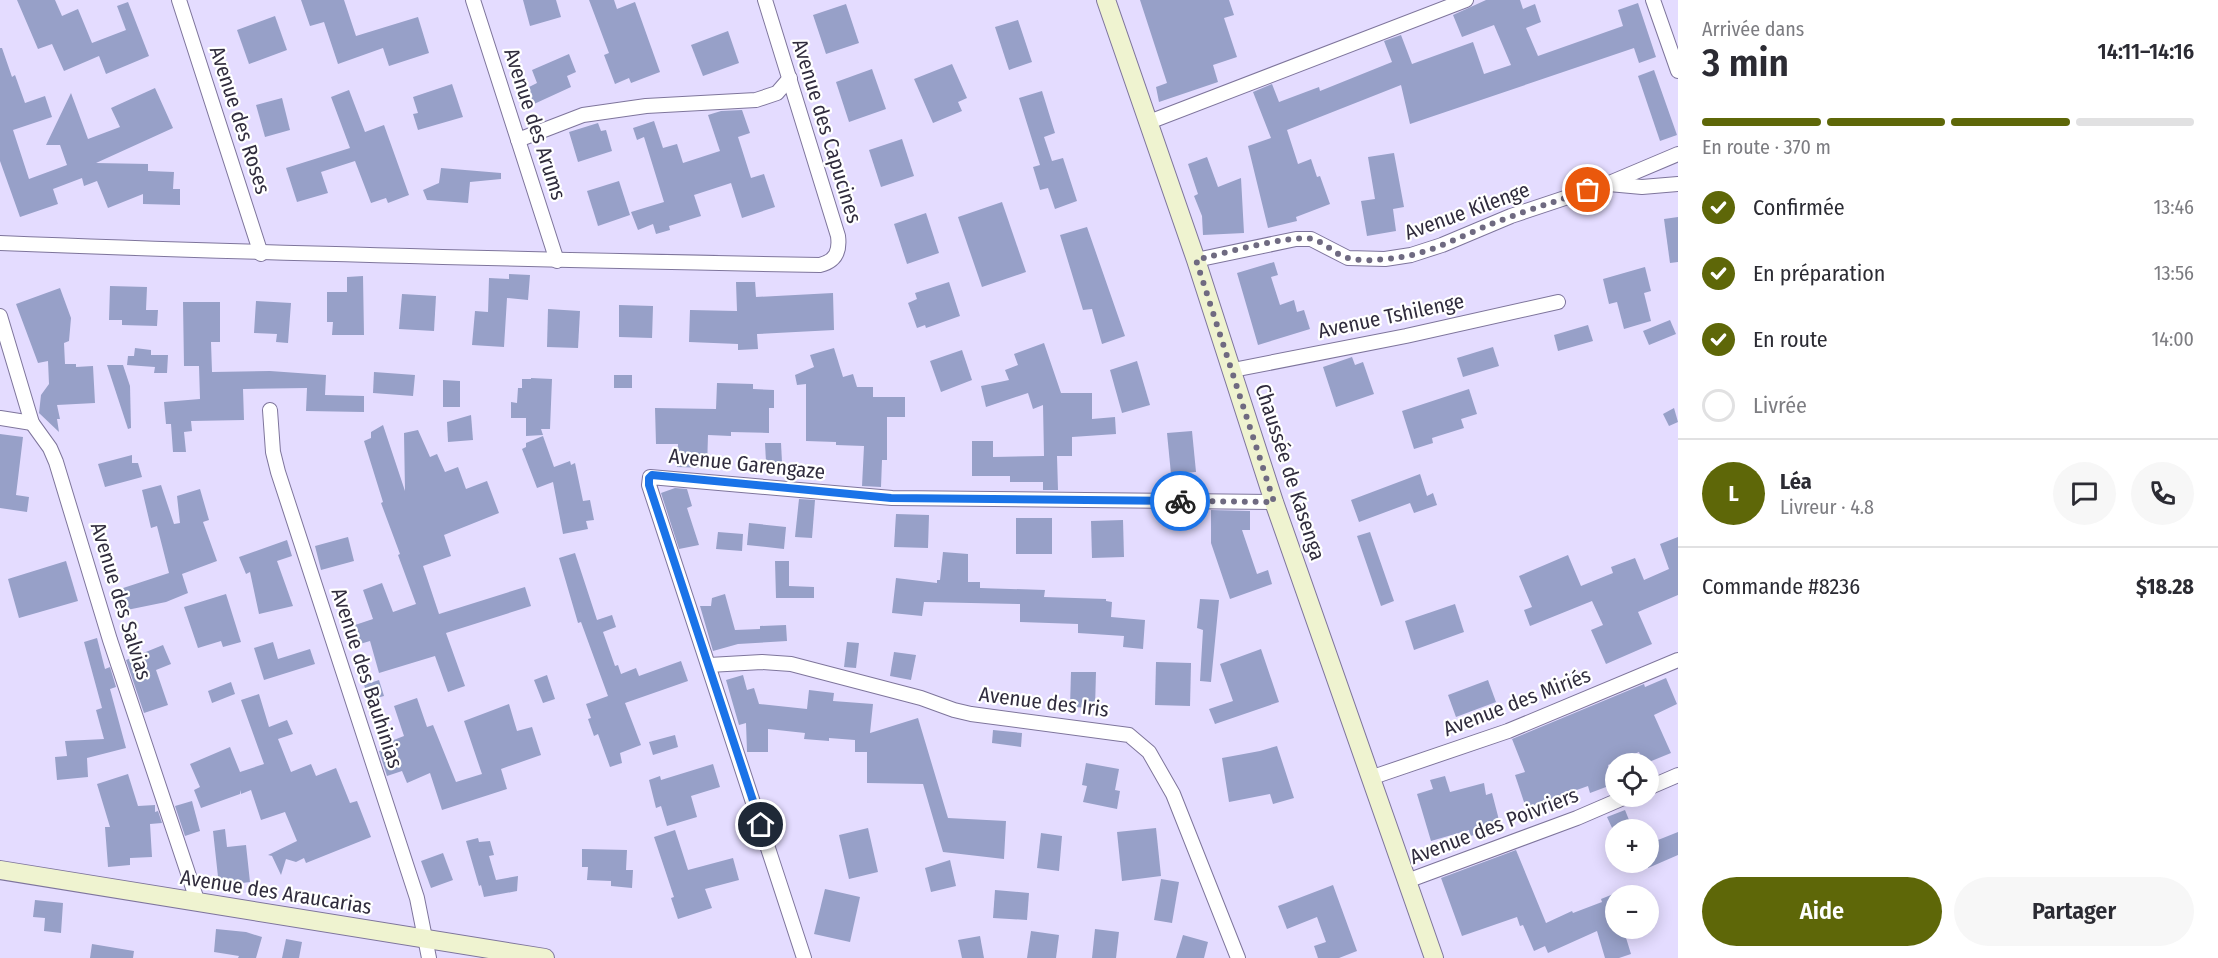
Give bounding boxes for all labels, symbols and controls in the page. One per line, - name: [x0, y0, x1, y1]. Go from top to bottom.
- text: Arrivée dans: [1702, 17, 1804, 41]
- street label: Avenue des Capucines: [787, 36, 867, 226]
- text: 14:11–14:16: [2098, 38, 2194, 65]
- text: 3 min: [1702, 40, 1789, 86]
- street label: Avenue des Roses: [204, 43, 276, 197]
- street label: Avenue des Arums: [498, 45, 572, 203]
- text: En route · 370 m: [1702, 135, 1831, 159]
- pin: [1562, 164, 1613, 215]
- icon: bag: [1571, 173, 1604, 206]
- street label: Avenue Kilenge: [1401, 176, 1533, 246]
- icon: check: [1702, 191, 1735, 224]
- text: Confirmée: [1753, 194, 1845, 221]
- text: 13:46: [2153, 195, 2194, 219]
- icon: check: [1702, 257, 1735, 290]
- text: En préparation: [1753, 260, 1885, 287]
- text: 13:56: [2154, 261, 2194, 285]
- street label: Avenue Tshilenge: [1316, 288, 1466, 344]
- icon: check: [1702, 323, 1735, 356]
- text: En route: [1753, 326, 1828, 353]
- text: 14:00: [2151, 327, 2194, 351]
- street label: Chaussée de Kasenga: [1249, 380, 1331, 564]
- text: Livrée: [1753, 392, 1807, 419]
- street label: Avenue Garengaze: [668, 443, 826, 485]
- button: chat: [2053, 462, 2116, 525]
- button: phone: [2131, 462, 2194, 525]
- text: Léa: [1780, 468, 1812, 495]
- courier: [1150, 471, 1210, 531]
- text: L: [1728, 480, 1739, 507]
- icon: bike: [1164, 485, 1197, 518]
- text: Livreur · 4.8: [1780, 495, 1874, 519]
- street label: Avenue des Salvias: [85, 519, 157, 683]
- text: Commande #8236: [1702, 573, 1860, 600]
- text: $18.28: [2136, 573, 2194, 600]
- street label: Avenue des Bauhinias: [326, 585, 408, 772]
- street label: Avenue des Miriés: [1440, 662, 1594, 742]
- street label: Avenue des Iris: [978, 681, 1110, 723]
- map controls: [1605, 753, 1659, 939]
- button: locate: [1605, 753, 1659, 807]
- street label: Avenue des Poivriers: [1406, 782, 1582, 870]
- pin: [735, 799, 786, 850]
- icon: home: [744, 808, 777, 841]
- button: +: [1605, 819, 1659, 873]
- street label: Avenue des Araucarias: [178, 864, 374, 920]
- button: Aide: [1702, 877, 1942, 946]
- button: Partager: [1954, 877, 2194, 946]
- button: −: [1605, 885, 1659, 939]

